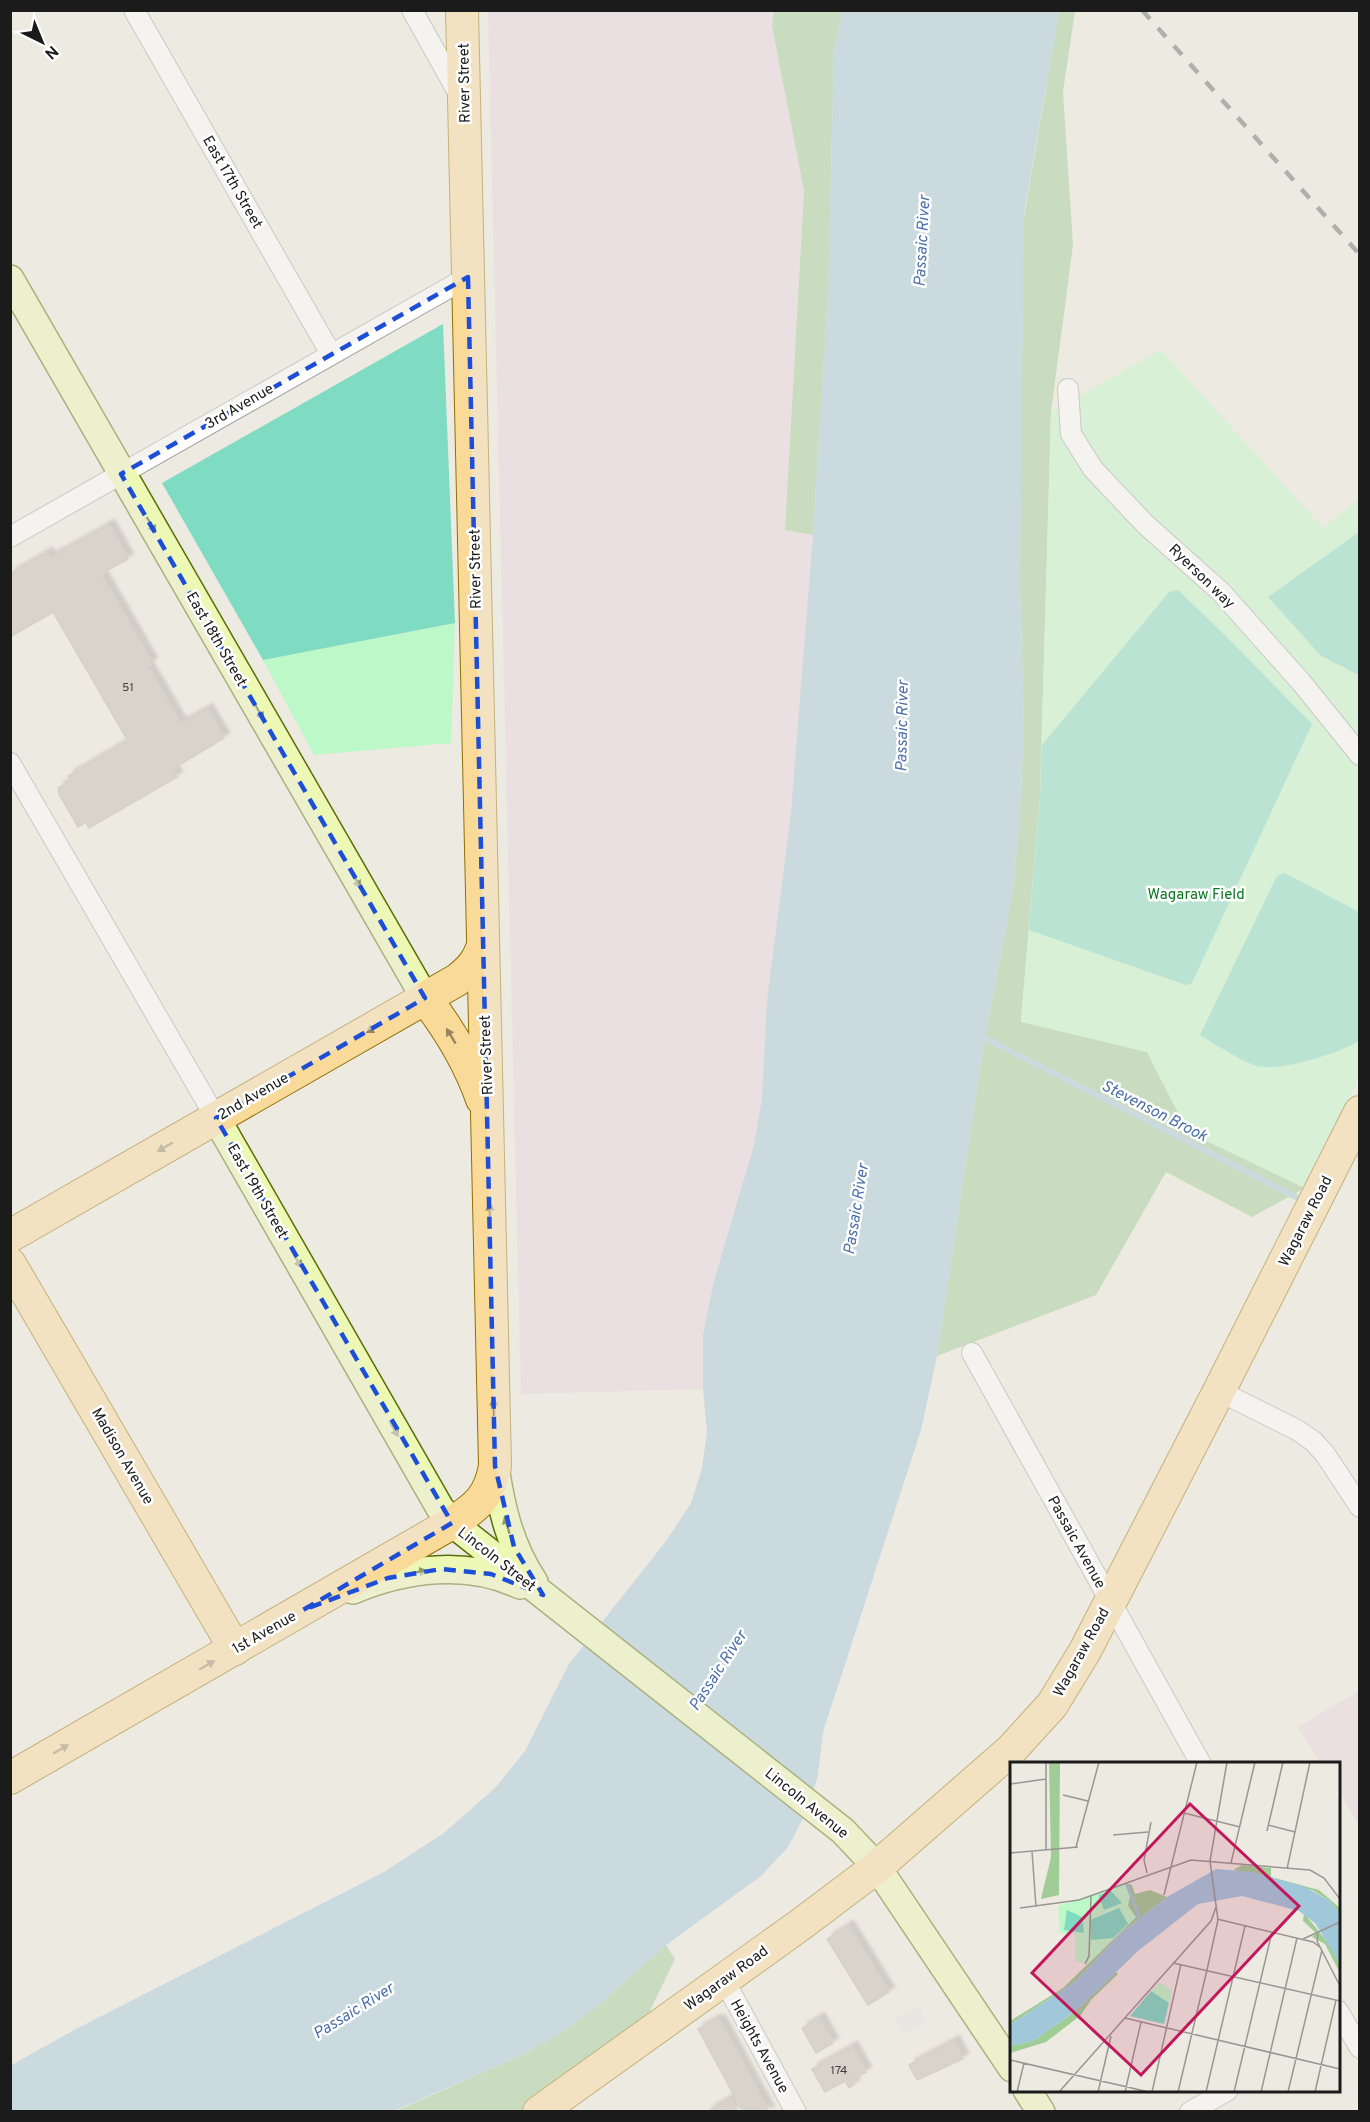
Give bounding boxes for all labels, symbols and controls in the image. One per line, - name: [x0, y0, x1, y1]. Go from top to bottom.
- north arrow: [12, 12, 72, 72]
- text: N: [40, 40, 62, 63]
- street label: River Street: [455, 43, 476, 123]
- street label: East 17th Street: [197, 133, 266, 233]
- water label: Passaic River: [911, 193, 935, 287]
- street label: 3rd Avenue: [202, 380, 277, 435]
- one-way arrow: [145, 516, 155, 533]
- street label: River Street: [466, 529, 487, 609]
- street label: Ryerson way: [1164, 541, 1238, 613]
- street label: East 18th Street: [181, 589, 250, 690]
- water label: Passaic River: [892, 678, 914, 772]
- house number: 51: [122, 680, 134, 696]
- one-way arrow: [254, 703, 264, 720]
- one-way arrow: [351, 872, 362, 888]
- park label: Wagaraw Field: [1147, 886, 1245, 905]
- street label: River Street: [477, 1015, 498, 1095]
- one-way arrow: [366, 1022, 382, 1033]
- one-way arrow: [445, 1028, 456, 1044]
- street label: 2nd Avenue: [215, 1069, 293, 1125]
- water label: Stevenson Brook: [1098, 1077, 1211, 1147]
- street label: East 19th Street: [222, 1141, 291, 1242]
- one-way arrow: [156, 1142, 173, 1152]
- water label: Passaic River: [840, 1161, 874, 1256]
- street label: Wagaraw Road: [1275, 1173, 1337, 1270]
- one-way arrow: [486, 1203, 495, 1222]
- one-way arrow: [292, 1252, 302, 1269]
- one-way arrow: [489, 1398, 499, 1417]
- street label: Madison Avenue: [86, 1405, 157, 1509]
- one-way arrow: [389, 1421, 399, 1438]
- street label: Passaic Avenue: [1042, 1493, 1109, 1592]
- one-way arrow: [502, 1516, 511, 1534]
- street label: Lincoln Street: [453, 1524, 539, 1597]
- one-way arrow: [408, 1567, 427, 1576]
- street label: Wagaraw Road: [1050, 1605, 1115, 1701]
- street label: 1st Avenue: [229, 1607, 300, 1659]
- water label: Passaic River: [685, 1626, 753, 1715]
- one-way arrow: [199, 1660, 216, 1670]
- one-way arrow: [53, 1743, 69, 1754]
- inset map: [1010, 1762, 1340, 2092]
- street label: Lincoln Avenue: [760, 1765, 852, 1844]
- street label: Wagaraw Road: [681, 1942, 773, 2016]
- water label: Passaic River: [310, 1978, 400, 2044]
- street label: Heights Avenue: [725, 1996, 792, 2097]
- house number: 174: [831, 2063, 847, 2079]

